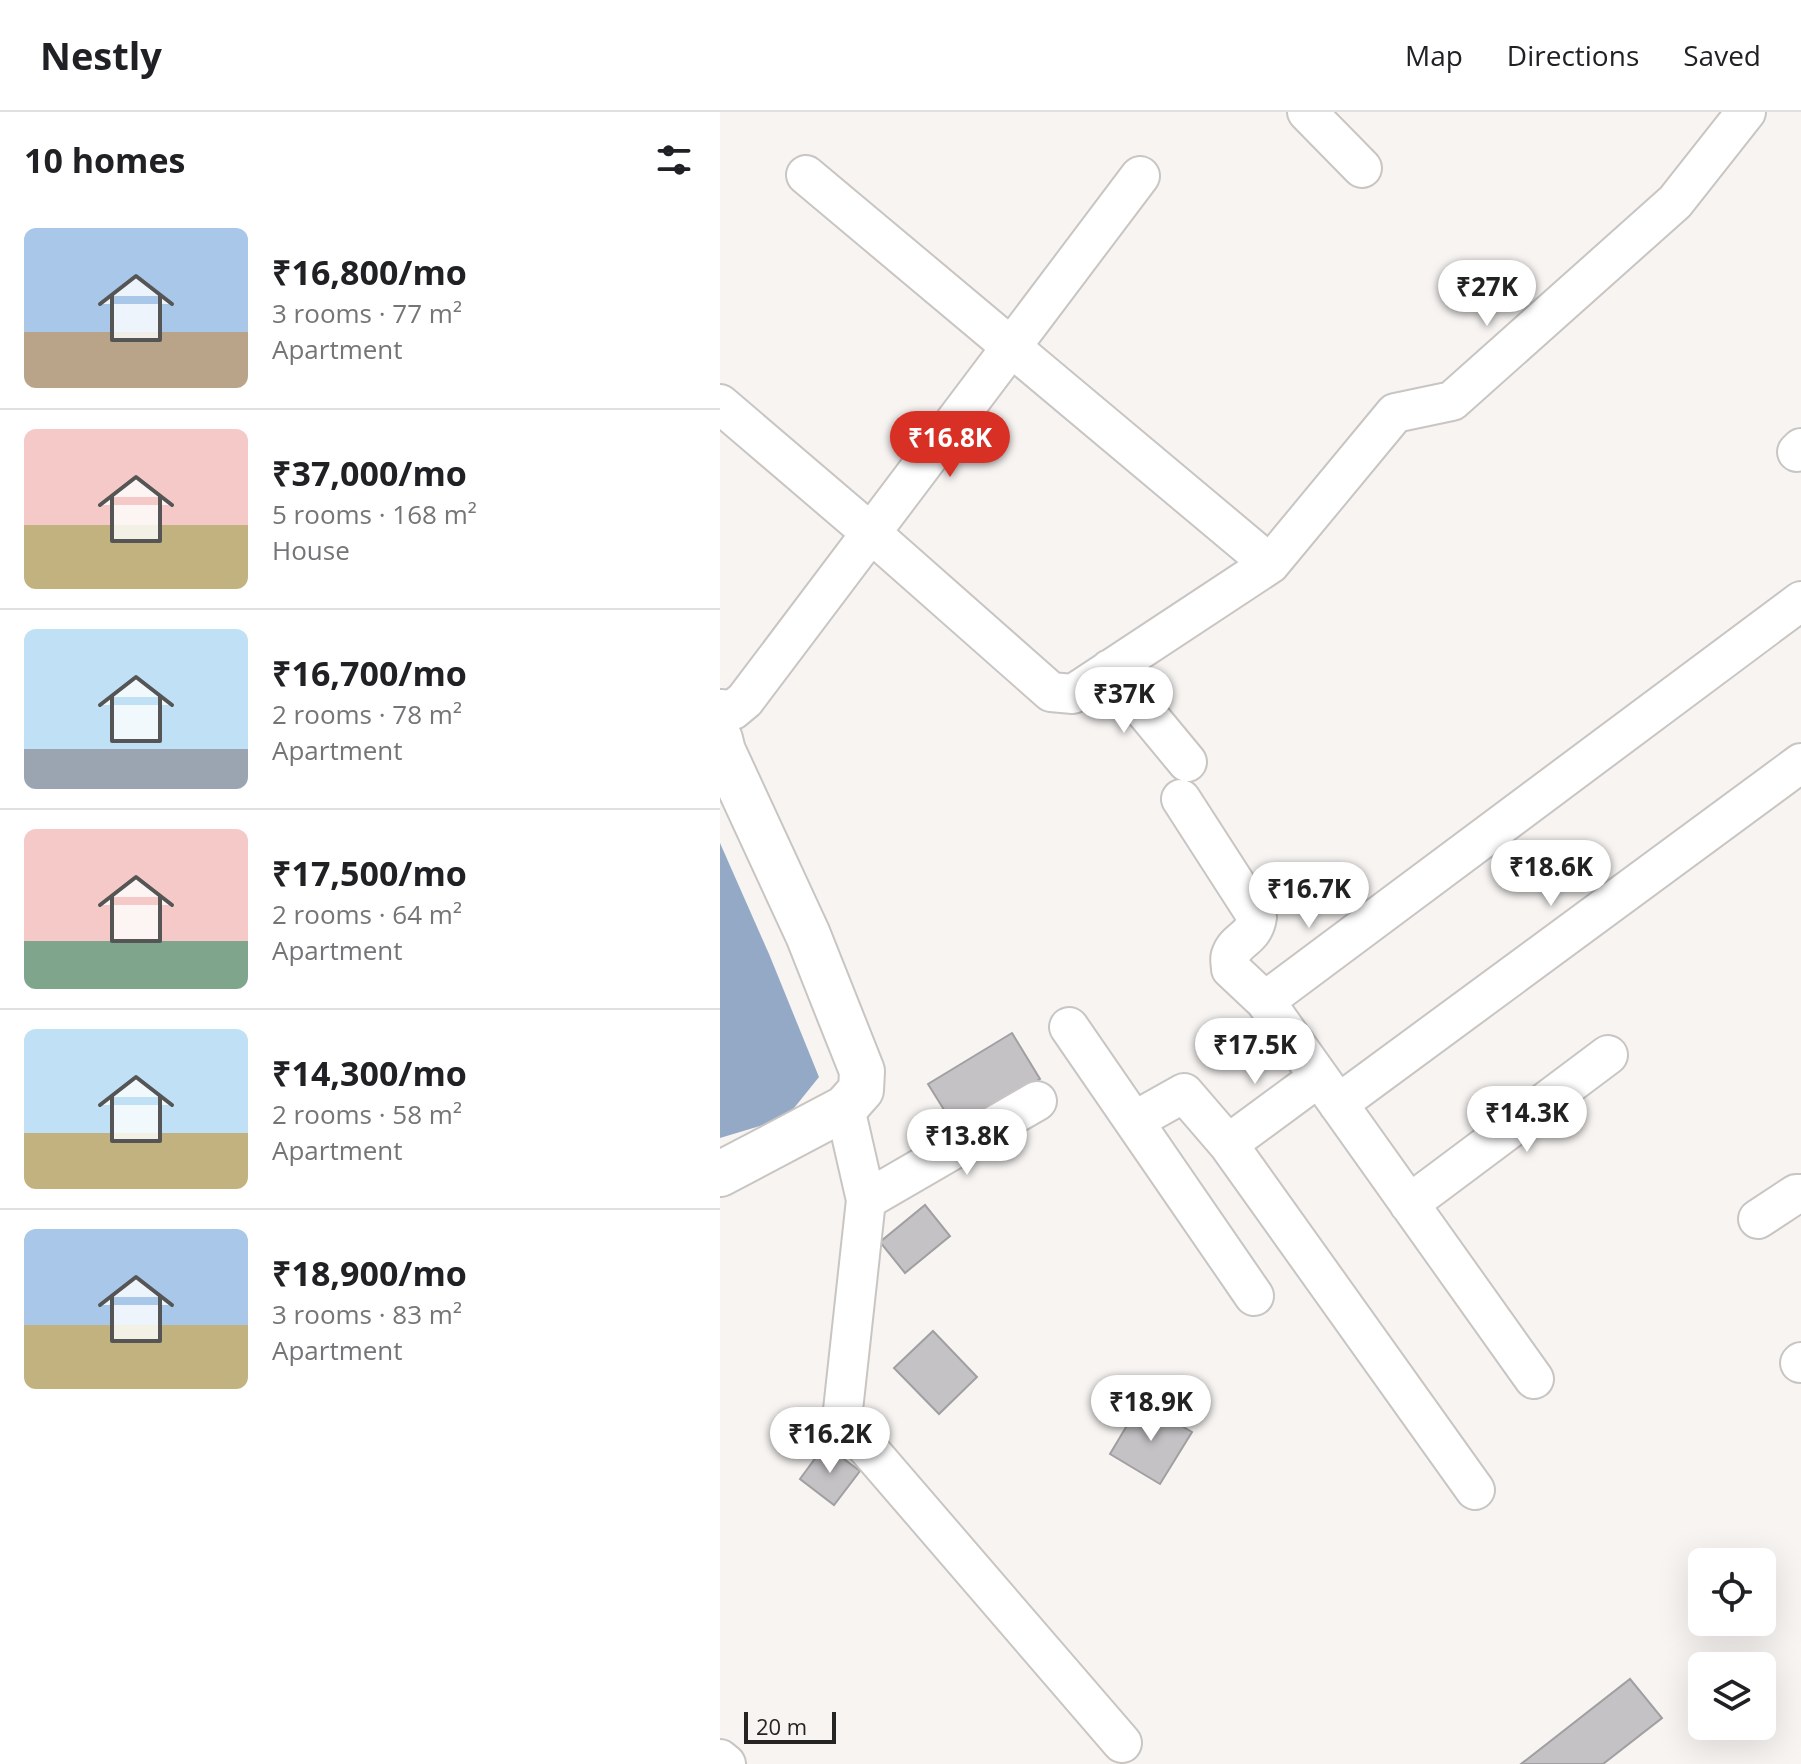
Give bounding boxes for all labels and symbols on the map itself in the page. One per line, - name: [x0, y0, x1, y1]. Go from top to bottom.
- pin: ₹27K: [1440, 260, 1534, 328]
- pin: ₹16.8K: [885, 411, 1015, 479]
- pin: ₹37K: [1077, 667, 1171, 735]
- pin: ₹18.6K: [1486, 840, 1616, 908]
- pin: ₹16.7K: [1244, 862, 1374, 930]
- pin: ₹17.5K: [1190, 1018, 1320, 1086]
- pin: ₹14.3K: [1462, 1086, 1592, 1154]
- pin: ₹13.8K: [902, 1109, 1032, 1177]
- pin: ₹18.9K: [1086, 1375, 1216, 1443]
- pin: ₹16.2K: [765, 1407, 895, 1475]
- scale bar: [744, 1708, 836, 1744]

